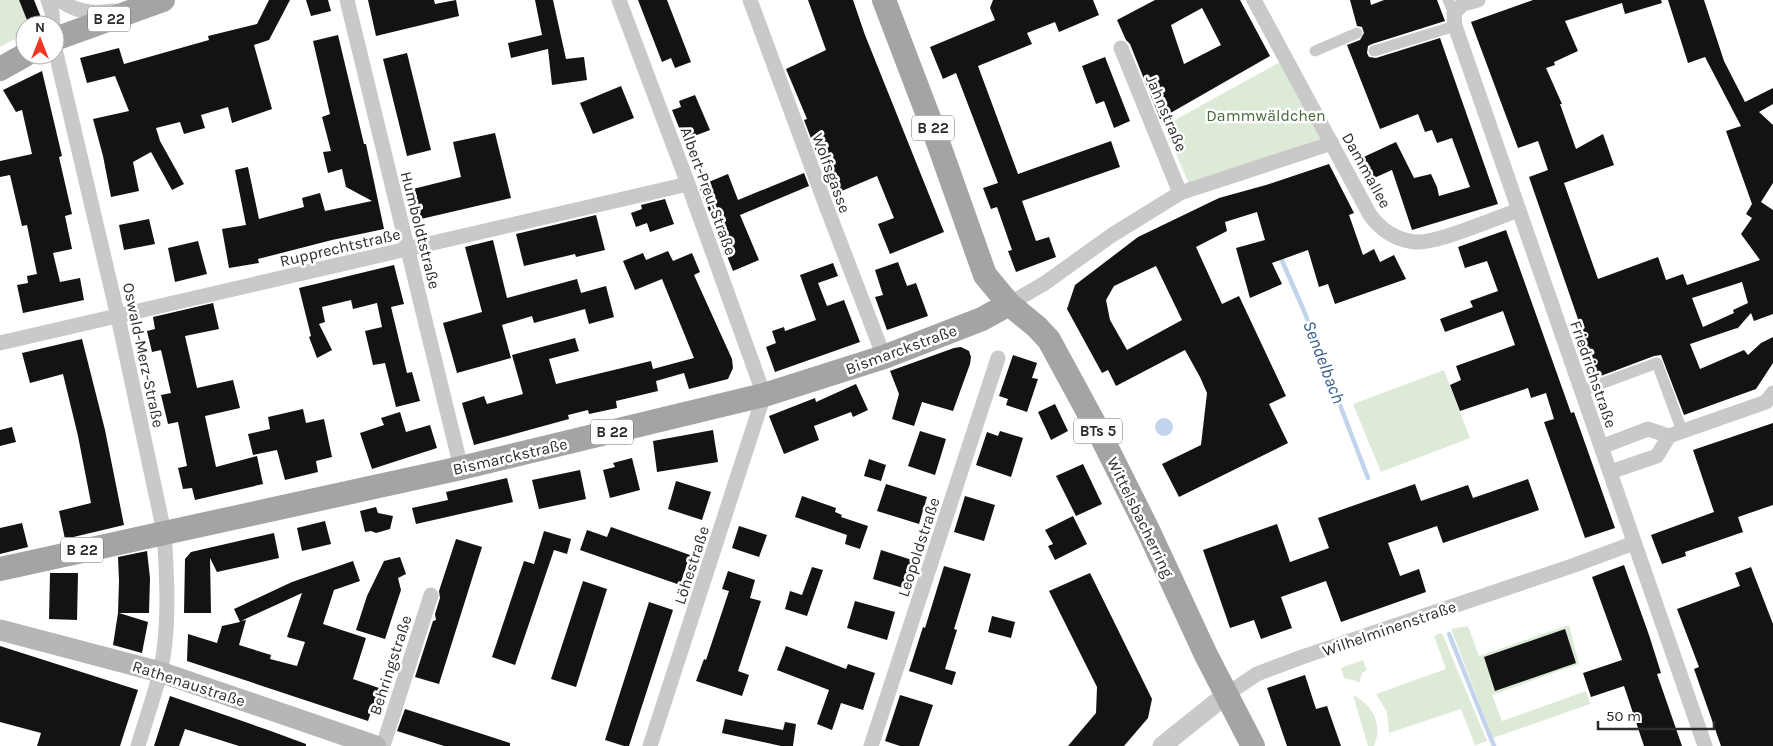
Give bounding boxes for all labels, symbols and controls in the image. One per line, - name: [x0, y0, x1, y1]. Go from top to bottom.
- road number: B 22: [88, 6, 130, 32]
- north arrow: [15, 15, 65, 65]
- text: N: [35, 19, 45, 36]
- street label: Jahnstraße: [1142, 72, 1191, 154]
- park label: Dammwäldchen: [1206, 106, 1326, 125]
- road number: B 22: [912, 116, 954, 140]
- street label: Albert-Preu-Straße: [676, 124, 741, 258]
- street label: Dammallee: [1338, 129, 1395, 211]
- street label: Wolfsgasse: [808, 131, 855, 216]
- street label: Humboldtstraße: [397, 169, 444, 291]
- street label: Rupprechtstraße: [278, 224, 402, 271]
- street label: Oswald-Merz-Straße: [119, 281, 168, 429]
- water label: Sendelbach: [1298, 317, 1350, 407]
- street label: Friedrichstraße: [1566, 318, 1621, 430]
- street label: Bismarckstraße: [843, 321, 959, 378]
- road number: BTs 5: [1074, 418, 1122, 444]
- road number: B 22: [591, 420, 633, 444]
- street label: Bismarckstraße: [451, 434, 569, 479]
- street label: Wittelsbacherring: [1103, 454, 1178, 581]
- street label: Leopoldstraße: [893, 495, 944, 599]
- street label: Löhestraße: [670, 524, 713, 607]
- road number: B 22: [61, 538, 103, 562]
- street label: Wilhelminenstraße: [1320, 597, 1459, 660]
- street label: Behringstraße: [365, 613, 416, 718]
- street label: Rathenaustraße: [130, 656, 248, 711]
- scale bar: [1598, 698, 1714, 730]
- text: 50 m: [1606, 707, 1641, 725]

